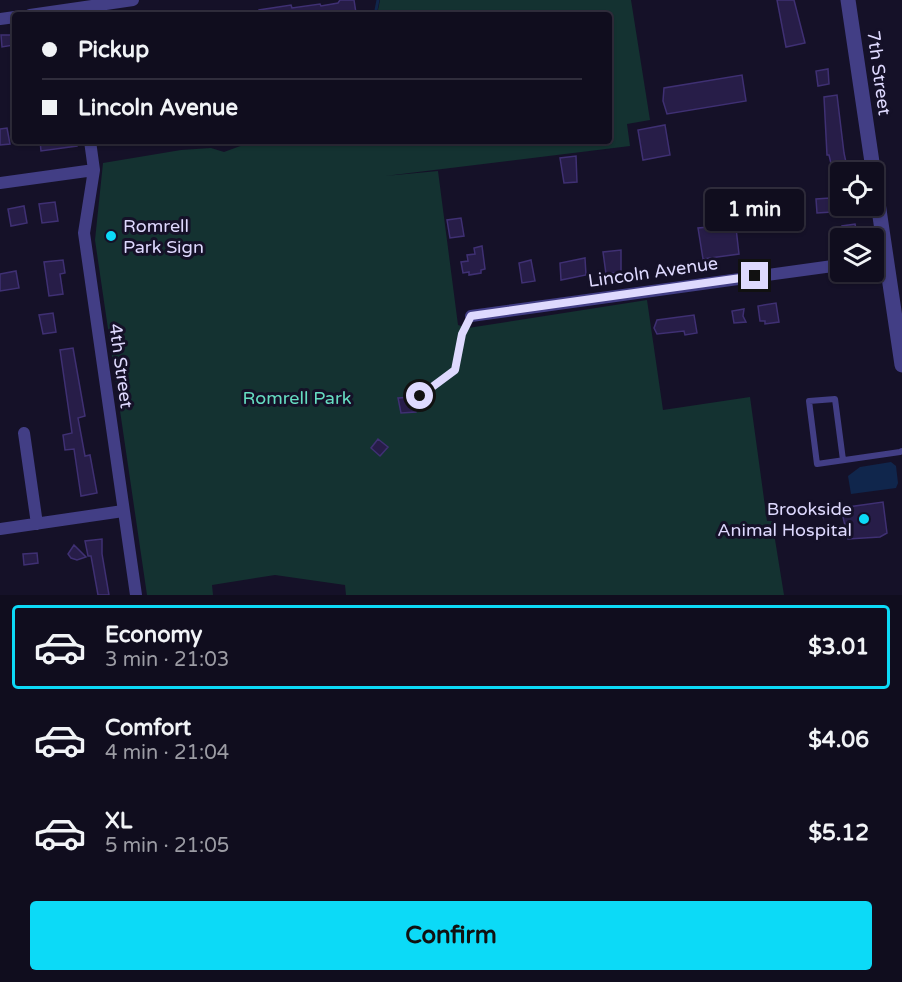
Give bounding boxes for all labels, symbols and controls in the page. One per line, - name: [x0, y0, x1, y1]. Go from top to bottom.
- street label: 7th Street: [862, 29, 896, 117]
- text: Pickup: [78, 37, 149, 63]
- text: Lincoln Avenue: [78, 95, 238, 121]
- map controls: [830, 162, 884, 282]
- button: locate: [830, 162, 884, 216]
- callout: 1 min: [706, 189, 804, 231]
- text: 1 min: [728, 198, 781, 222]
- place label: Romrell Park Sign: [123, 215, 204, 258]
- button: layers: [830, 228, 884, 282]
- marker: Romrell Park Sign: [104, 229, 118, 243]
- street label: Lincoln Avenue: [587, 252, 719, 292]
- route end: [741, 262, 768, 289]
- street label: 4th Street: [104, 322, 138, 410]
- route start: [406, 382, 433, 409]
- park label: Romrell Park: [242, 387, 352, 409]
- place label: Brookside Animal Hospital: [717, 498, 852, 541]
- marker: Brookside Animal Hospital: [857, 512, 871, 526]
- icon: car: [33, 620, 87, 674]
- text: Economy: [105, 622, 202, 648]
- text: $3.01: [808, 634, 869, 660]
- text: 3 min · 21:03: [105, 648, 229, 672]
- icon: car: [33, 713, 87, 767]
- text: Comfort: [105, 715, 191, 741]
- text: $4.06: [808, 727, 869, 753]
- text: 4 min · 21:04: [105, 741, 229, 765]
- icon: car: [33, 806, 87, 860]
- text: XL: [105, 808, 132, 834]
- text: $5.12: [808, 820, 869, 846]
- text: 5 min · 21:05: [105, 834, 229, 858]
- button: Confirm: [30, 901, 872, 970]

